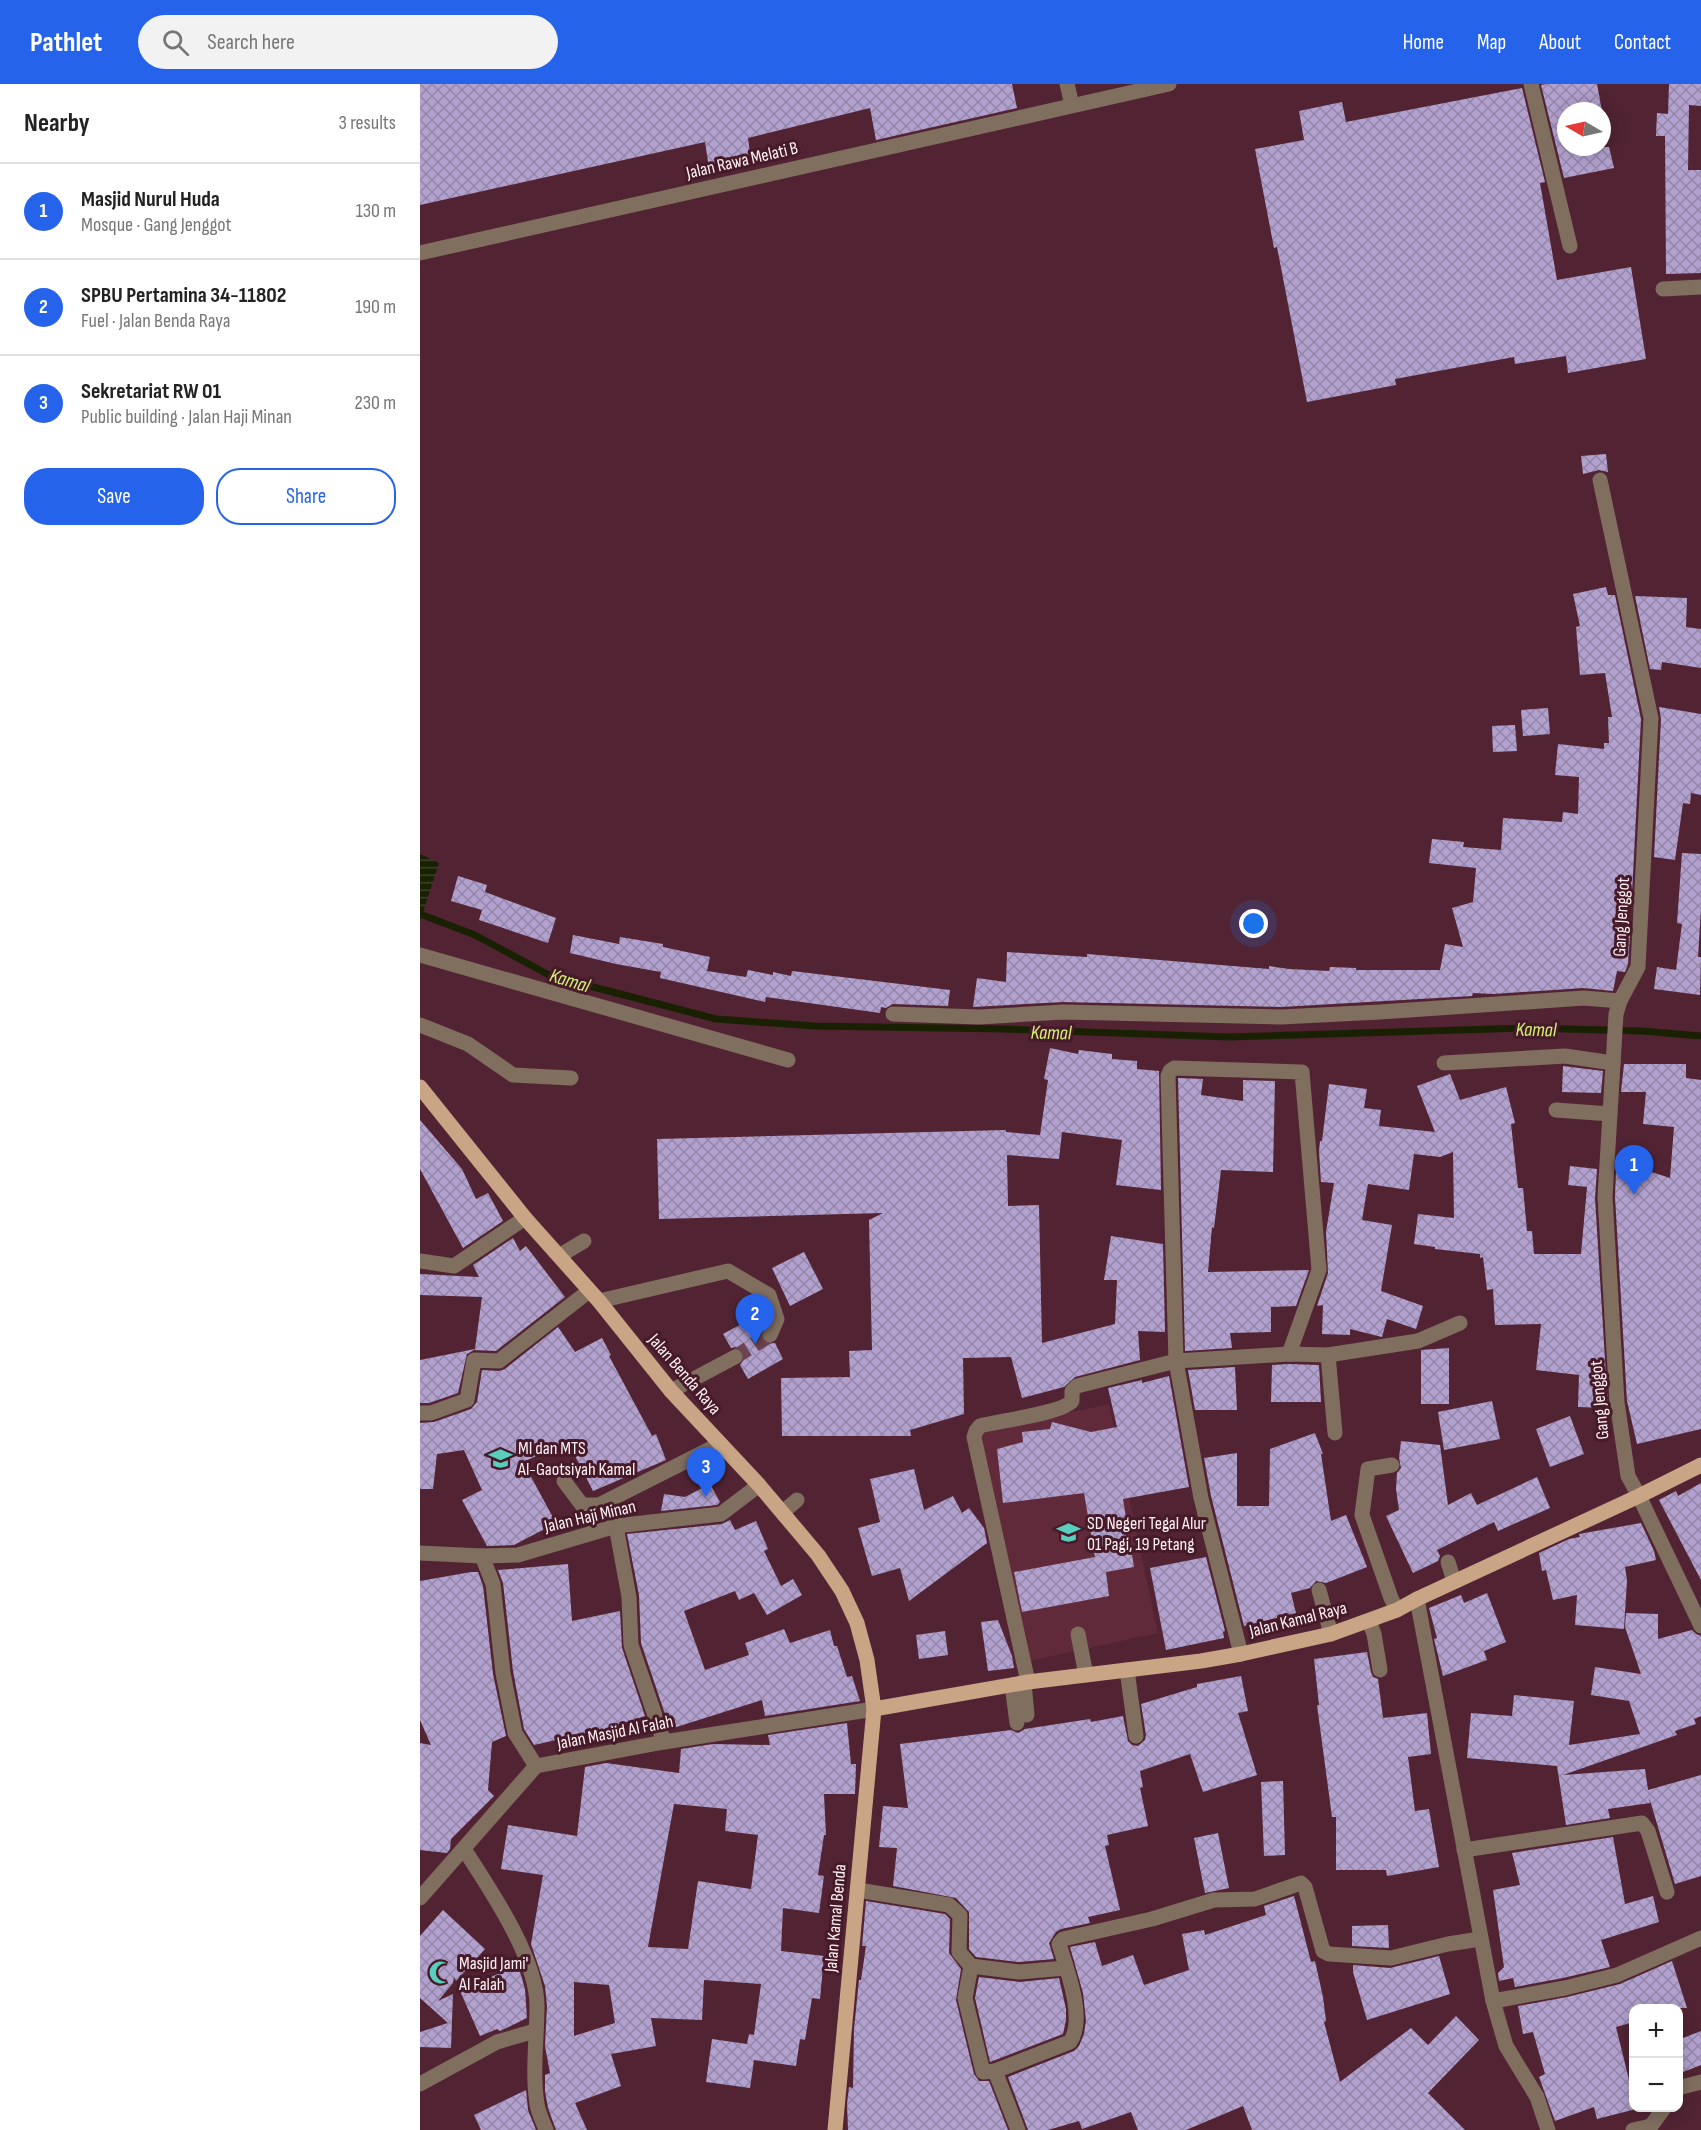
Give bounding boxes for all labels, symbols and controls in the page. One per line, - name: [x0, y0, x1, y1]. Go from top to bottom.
- search box: [138, 15, 558, 69]
- text: Pathlet: [30, 26, 102, 59]
- icon: search: [159, 26, 192, 59]
- text: Search here: [207, 29, 295, 56]
- text: Home: [1403, 30, 1444, 55]
- text: Map: [1477, 30, 1506, 55]
- text: About: [1539, 30, 1581, 55]
- text: Contact: [1614, 30, 1671, 55]
- north arrow: [1557, 102, 1611, 156]
- text: Nearby: [24, 108, 90, 139]
- text: 3 results: [339, 111, 396, 135]
- street label: Jalan Rawa Melati B: [683, 137, 800, 184]
- text: Masjid Nurul Huda: [81, 186, 220, 213]
- text: 1: [40, 199, 47, 223]
- text: 130 m: [356, 199, 396, 223]
- text: Mosque · Gang Jenggot: [81, 213, 232, 237]
- text: SPBU Pertamina 34-11802: [81, 282, 286, 309]
- text: 2: [39, 295, 48, 319]
- text: 190 m: [355, 295, 396, 319]
- text: Fuel · Jalan Benda Raya: [81, 309, 230, 333]
- text: Sekretariat RW 01: [81, 378, 221, 405]
- text: 3: [39, 391, 48, 415]
- text: 230 m: [354, 391, 396, 415]
- text: Public building · Jalan Haji Minan: [81, 405, 292, 429]
- button: Save: [24, 468, 204, 525]
- button: Share: [216, 468, 396, 525]
- street label: Gang Jenggot: [1609, 876, 1634, 957]
- your location: [1239, 909, 1268, 938]
- water label: Kamal: [547, 963, 594, 999]
- water label: Kamal: [1515, 1018, 1558, 1042]
- water label: Kamal: [1030, 1021, 1073, 1045]
- pin: 1: [1614, 1146, 1654, 1195]
- pin: 2: [736, 1294, 774, 1344]
- street label: Jalan Benda Raya: [643, 1329, 725, 1419]
- street label: Gang Jenggot: [1586, 1359, 1613, 1440]
- place label: MI dan MTS Al-Gaotsiyah Kamal: [517, 1438, 635, 1480]
- school or university icon: MI dan MTS Al-Gaotsiyah Kamal: [487, 1445, 513, 1471]
- pin: 3: [686, 1448, 726, 1497]
- street label: Jalan Haji Minan: [541, 1496, 638, 1537]
- place label: SD Negeri Tegal Alur 01 Pagi, 19 Petang: [1087, 1513, 1206, 1555]
- school or university icon: SD Negeri Tegal Alur 01 Pagi, 19 Petang: [1056, 1520, 1082, 1546]
- street label: Jalan Kamal Raya: [1246, 1597, 1349, 1642]
- street label: Jalan Masjid Al Falah: [554, 1711, 675, 1754]
- street label: Jalan Kamal Benda: [820, 1863, 851, 1974]
- place label: Masjid Jami' Al Falah: [458, 1953, 529, 1995]
- mosque icon: Masjid Jami' Al Falah: [428, 1960, 454, 1986]
- map controls: [1629, 2004, 1683, 2112]
- button: +: [1629, 2004, 1683, 2058]
- button: −: [1629, 2058, 1683, 2112]

